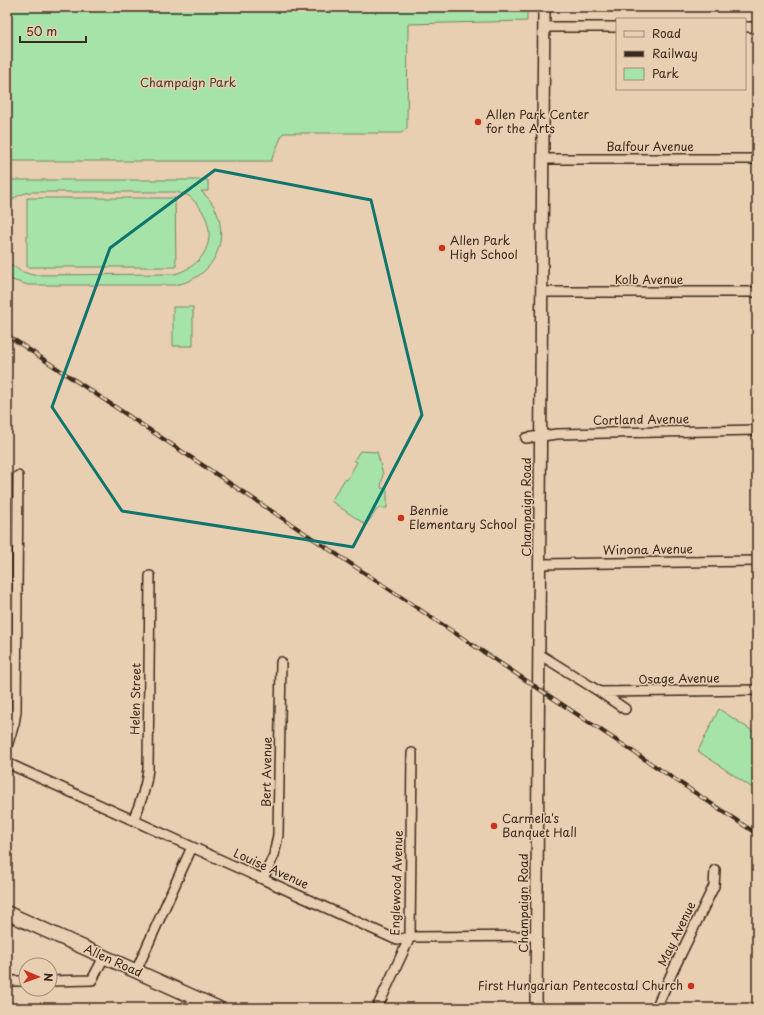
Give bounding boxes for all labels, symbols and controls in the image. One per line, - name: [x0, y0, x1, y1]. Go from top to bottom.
- scale bar: [20, 18, 86, 44]
- legend: [616, 18, 746, 90]
- text: 50 m: [26, 22, 57, 40]
- text: Road: [652, 24, 681, 42]
- text: Railway: [652, 44, 698, 62]
- text: Park: [652, 64, 679, 82]
- park label: Champaign Park: [140, 73, 236, 91]
- place label: Allen Park Center for the Arts: [486, 105, 590, 137]
- marker: Allen Park Center for the Arts: [473, 117, 483, 127]
- street label: Balfour Avenue: [606, 137, 694, 155]
- place label: Allen Park High School: [450, 231, 518, 263]
- marker: Allen Park High School: [437, 243, 447, 253]
- street label: Kolb Avenue: [615, 270, 684, 288]
- street label: Cortland Avenue: [593, 409, 690, 429]
- street label: Champaign Road: [517, 457, 535, 557]
- place label: Bennie Elementary School: [409, 501, 517, 533]
- marker: Bennie Elementary School: [396, 513, 406, 523]
- street label: Winona Avenue: [603, 539, 694, 559]
- street label: Helen Street: [125, 663, 145, 735]
- street label: Osage Avenue: [638, 668, 720, 688]
- street label: Bert Avenue: [256, 736, 276, 807]
- place label: Carmela's Banquet Hall: [502, 809, 577, 841]
- marker: Carmela's Banquet Hall: [489, 821, 499, 831]
- street label: Englewood Avenue: [385, 830, 407, 936]
- street label: Louise Avenue: [231, 843, 312, 893]
- street label: Champaign Road: [514, 853, 532, 953]
- street label: May Avenue: [653, 898, 700, 969]
- street label: Allen Road: [81, 939, 146, 981]
- north arrow: [18, 957, 58, 997]
- text: N: [40, 973, 57, 982]
- place label: First Hungarian Pentecostal Church: [478, 976, 683, 994]
- marker: First Hungarian Pentecostal Church: [686, 981, 696, 991]

